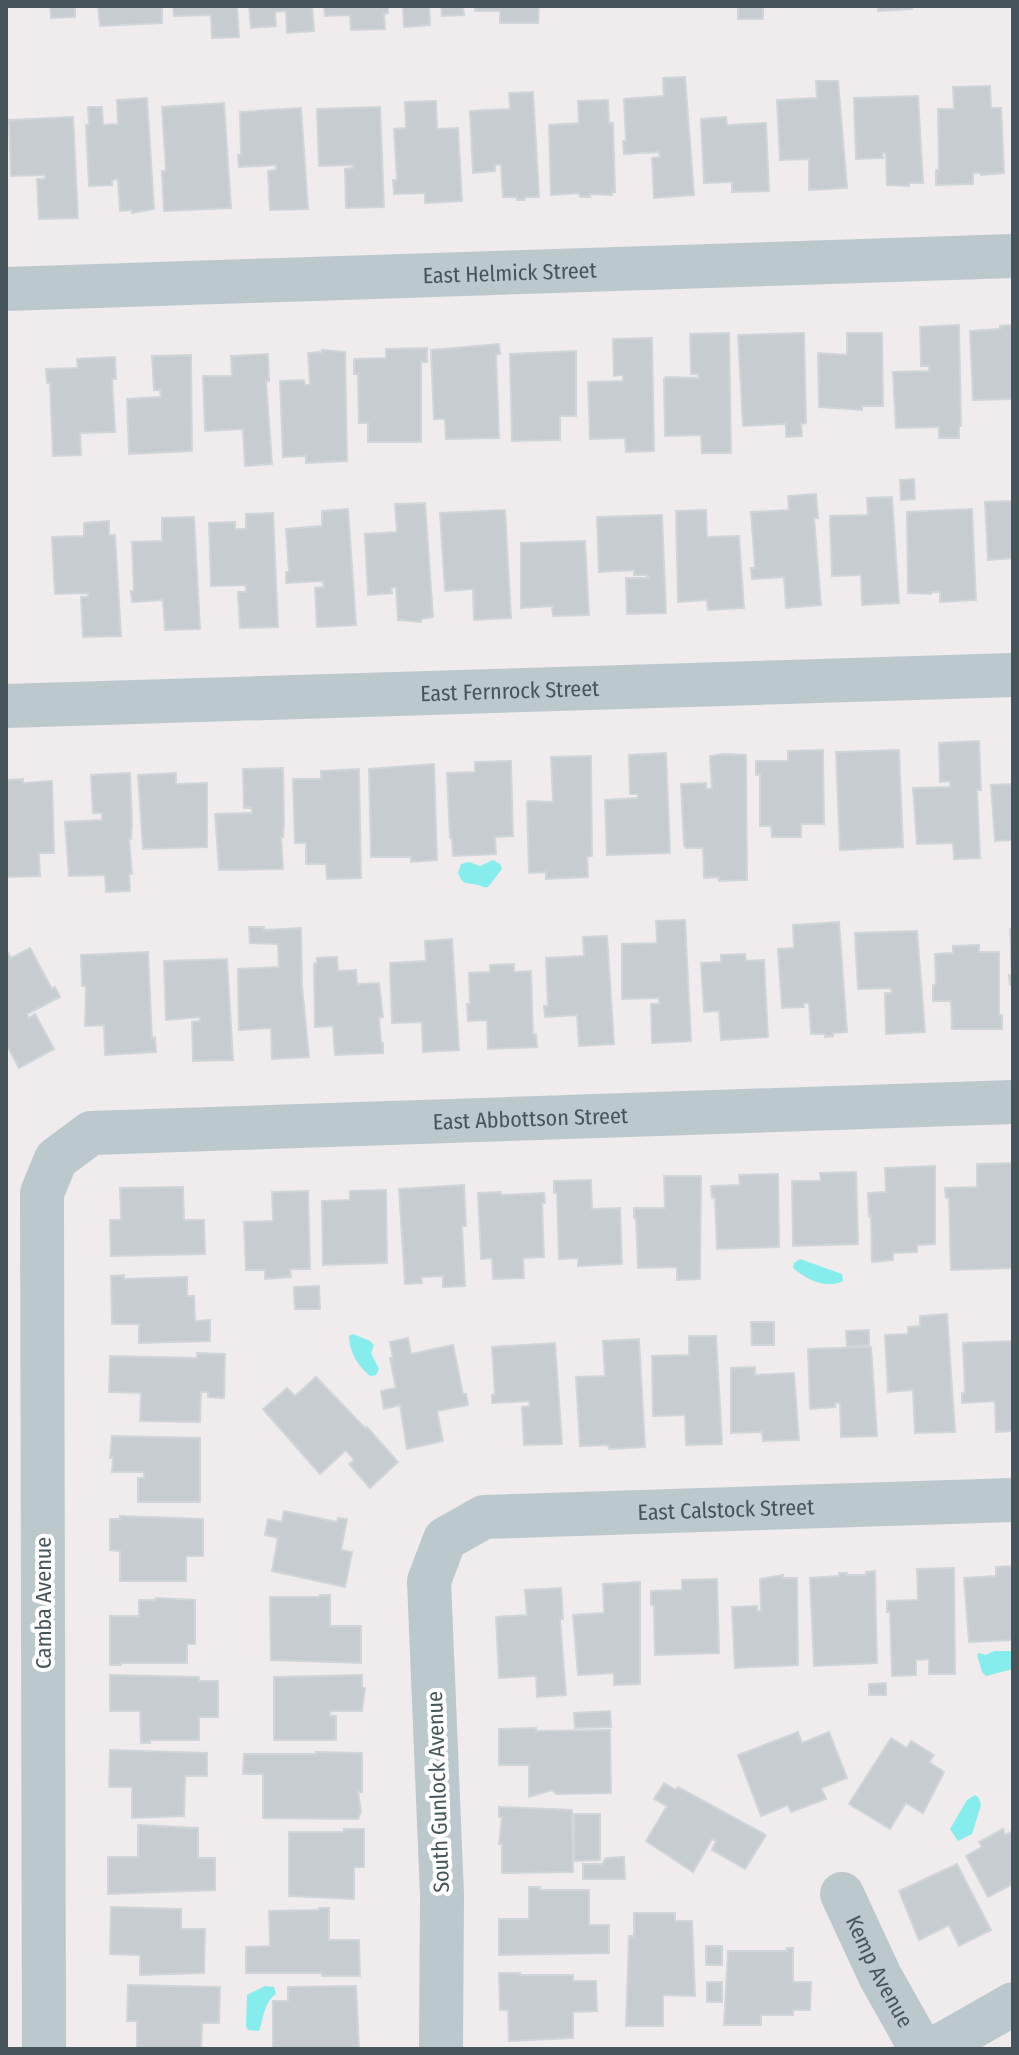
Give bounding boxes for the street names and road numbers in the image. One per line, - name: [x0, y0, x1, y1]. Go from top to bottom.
- street label: East Helmick Street: [422, 256, 598, 289]
- street label: East Fernrock Street: [420, 674, 601, 707]
- street label: East Abbottson Street: [432, 1101, 629, 1135]
- street label: East Calstock Street: [637, 1493, 815, 1526]
- street label: Camba Avenue: [30, 1537, 57, 1669]
- street label: South Gunlock Avenue: [421, 1691, 455, 1893]
- street label: Kemp Avenue: [840, 1911, 920, 2032]

